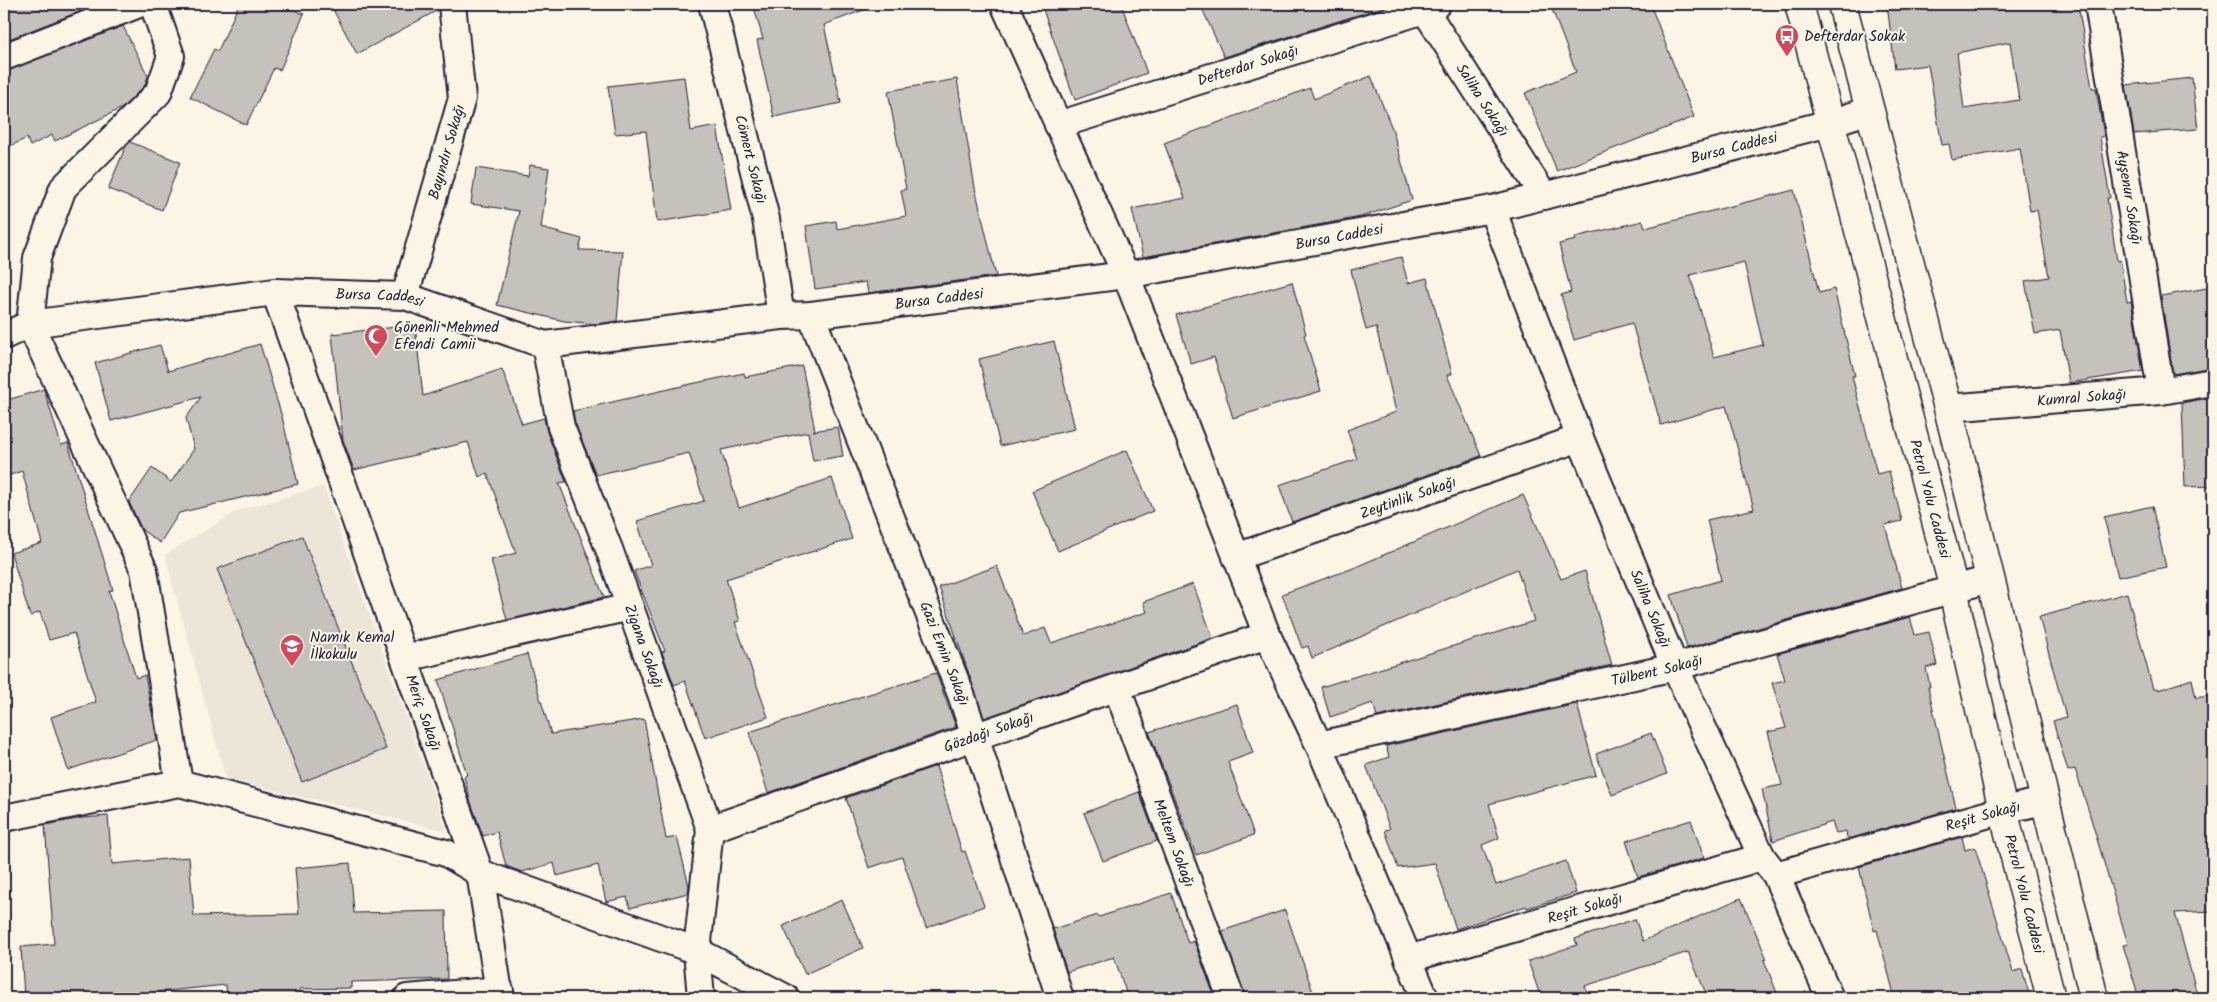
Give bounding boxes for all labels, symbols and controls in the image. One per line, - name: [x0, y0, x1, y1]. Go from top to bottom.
- bus stop icon: Defterdar Sokak: [1774, 23, 1800, 57]
- place label: Defterdar Sokak: [1804, 25, 1906, 49]
- street label: Defterdar Sokağı: [1194, 39, 1302, 93]
- street label: Saliha Sokağı: [1449, 59, 1514, 142]
- street label: Bayındır Sokağı: [422, 102, 473, 202]
- street label: Cömert Sokağı: [727, 112, 773, 207]
- street label: Bursa Caddesi: [1688, 125, 1782, 171]
- street label: Ayşenur Sokağı: [2109, 149, 2148, 247]
- street label: Bursa Caddesi: [1293, 218, 1387, 257]
- street label: Bursa Caddesi: [894, 282, 986, 317]
- street label: Bursa Caddesi: [335, 283, 429, 315]
- place label: Gönenli Mehmed Efendi Camii: [394, 316, 499, 357]
- mosque icon: Gönenli Mehmed Efendi Camii: [363, 323, 389, 357]
- street label: Kumral Sokağı: [2036, 383, 2127, 414]
- street label: Petrol Yolu Caddesi: [1902, 437, 1957, 563]
- street label: Zeytinlik Sokağı: [1357, 471, 1460, 526]
- street label: Saliha Sokağı: [1623, 566, 1677, 652]
- street label: Gazi Emin Sokağı: [912, 598, 975, 709]
- street label: Zigana Sokağı: [617, 601, 669, 692]
- place label: Namık Kemal İlkokulu: [310, 626, 395, 667]
- school or university icon: Namık Kemal İlkokulu: [279, 633, 305, 667]
- street label: Tülbent Sokağı: [1609, 649, 1706, 694]
- street label: Meriç Sokağı: [398, 671, 447, 755]
- street label: Gözdağı Sokağı: [941, 706, 1037, 760]
- street label: Meltem Sokağı: [1146, 796, 1200, 891]
- street label: Reşit Sokağı: [1943, 796, 2023, 839]
- street label: Petrol Yolu Caddesi: [1997, 832, 2051, 958]
- street label: Reşit Sokağı: [1545, 887, 1626, 931]

